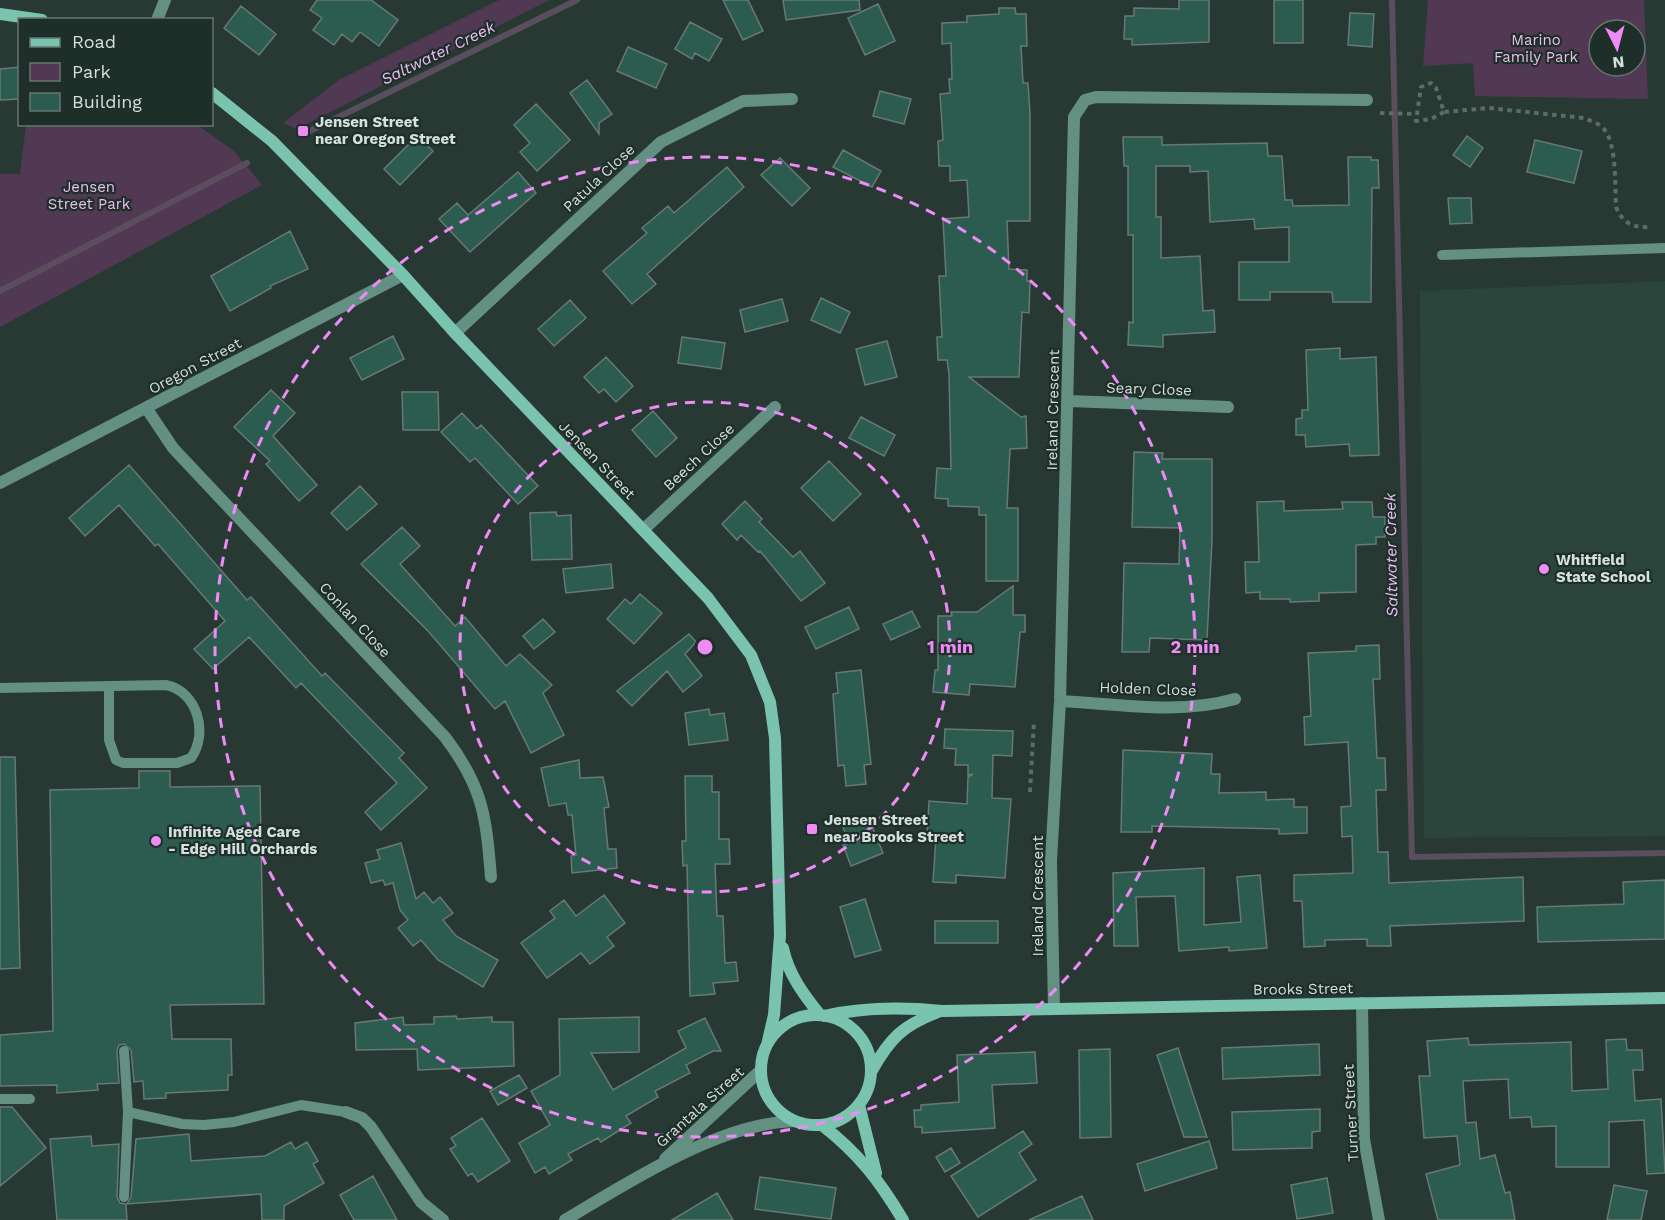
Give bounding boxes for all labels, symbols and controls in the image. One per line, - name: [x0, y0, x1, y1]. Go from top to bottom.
- water label: Saltwater Creek: [378, 17, 499, 89]
- legend: [18, 18, 213, 126]
- north arrow: [1587, 18, 1647, 78]
- text: Road: [72, 31, 116, 52]
- park label: Marino Family Park: [1494, 31, 1579, 66]
- text: N: [1612, 52, 1625, 72]
- text: Park: [72, 61, 111, 82]
- text: Building: [72, 91, 142, 112]
- place label: Jensen Street near Oregon Street: [315, 113, 456, 148]
- marker: Jensen Street near Oregon Street: [296, 124, 310, 138]
- street label: Patula Close: [560, 140, 638, 216]
- park label: Jensen Street Park: [48, 178, 131, 213]
- street label: Oregon Street: [146, 334, 245, 398]
- street label: Ireland Crescent: [1043, 349, 1063, 471]
- street label: Seary Close: [1106, 379, 1192, 399]
- street label: Jensen Street: [555, 417, 640, 504]
- street label: Beech Close: [660, 420, 738, 494]
- water label: Saltwater Creek: [1380, 491, 1402, 617]
- place label: Whitfield State School: [1556, 551, 1651, 586]
- marker: Whitfield State School: [1537, 562, 1551, 576]
- street label: Conlan Close: [316, 579, 394, 661]
- text: 1 min: [927, 636, 973, 657]
- text: 2 min: [1170, 636, 1220, 657]
- centre of rings: [695, 637, 715, 657]
- street label: Holden Close: [1099, 678, 1197, 700]
- place label: Jensen Street near Brooks Street: [824, 811, 964, 846]
- marker: Jensen Street near Brooks Street: [805, 822, 819, 836]
- place label: Infinite Aged Care - Edge Hill Orchards: [168, 823, 317, 858]
- marker: Infinite Aged Care - Edge Hill Orchards: [149, 834, 163, 848]
- street label: Ireland Crescent: [1029, 835, 1047, 957]
- street label: Brooks Street: [1253, 979, 1354, 999]
- street label: Grantala Street: [652, 1062, 748, 1151]
- street label: Turner Street: [1339, 1063, 1363, 1162]

